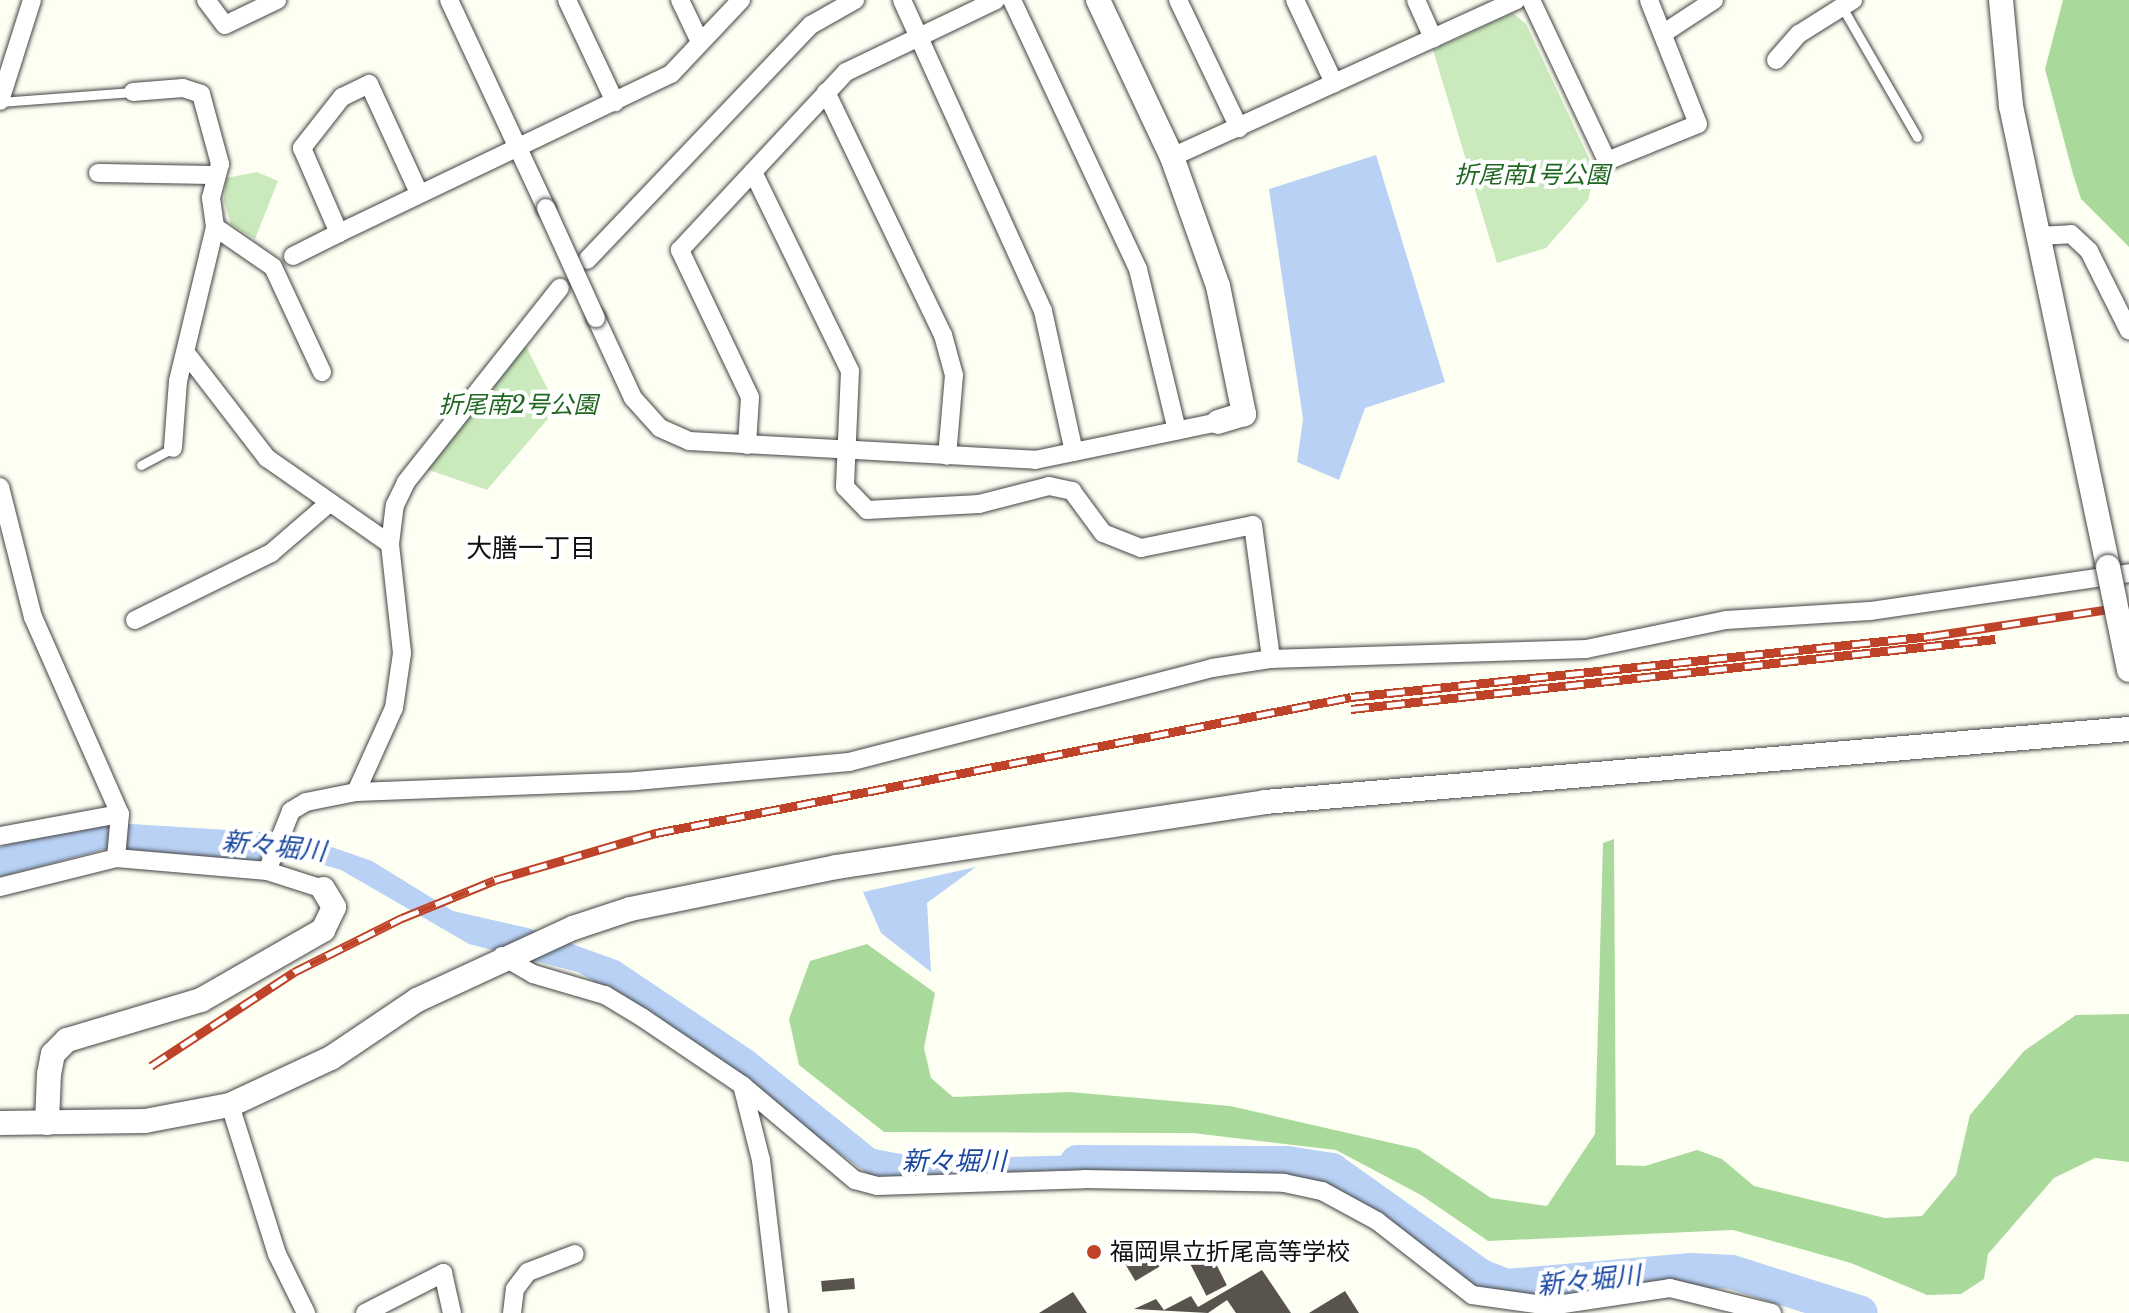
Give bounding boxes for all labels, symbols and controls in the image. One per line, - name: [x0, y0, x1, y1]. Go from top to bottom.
- park label: 折尾南1号公園: [1454, 161, 1610, 189]
- park label: 折尾南2号公園: [439, 391, 597, 419]
- district label: 大膳一丁目: [466, 533, 596, 565]
- water label: 新々堀川: [221, 826, 327, 868]
- water label: 新々堀川: [902, 1146, 1006, 1178]
- place label: 福岡県立折尾高等学校: [1110, 1238, 1350, 1266]
- marker: 福岡県立折尾高等学校: [1085, 1243, 1103, 1261]
- water label: 新々堀川: [1536, 1260, 1642, 1302]

